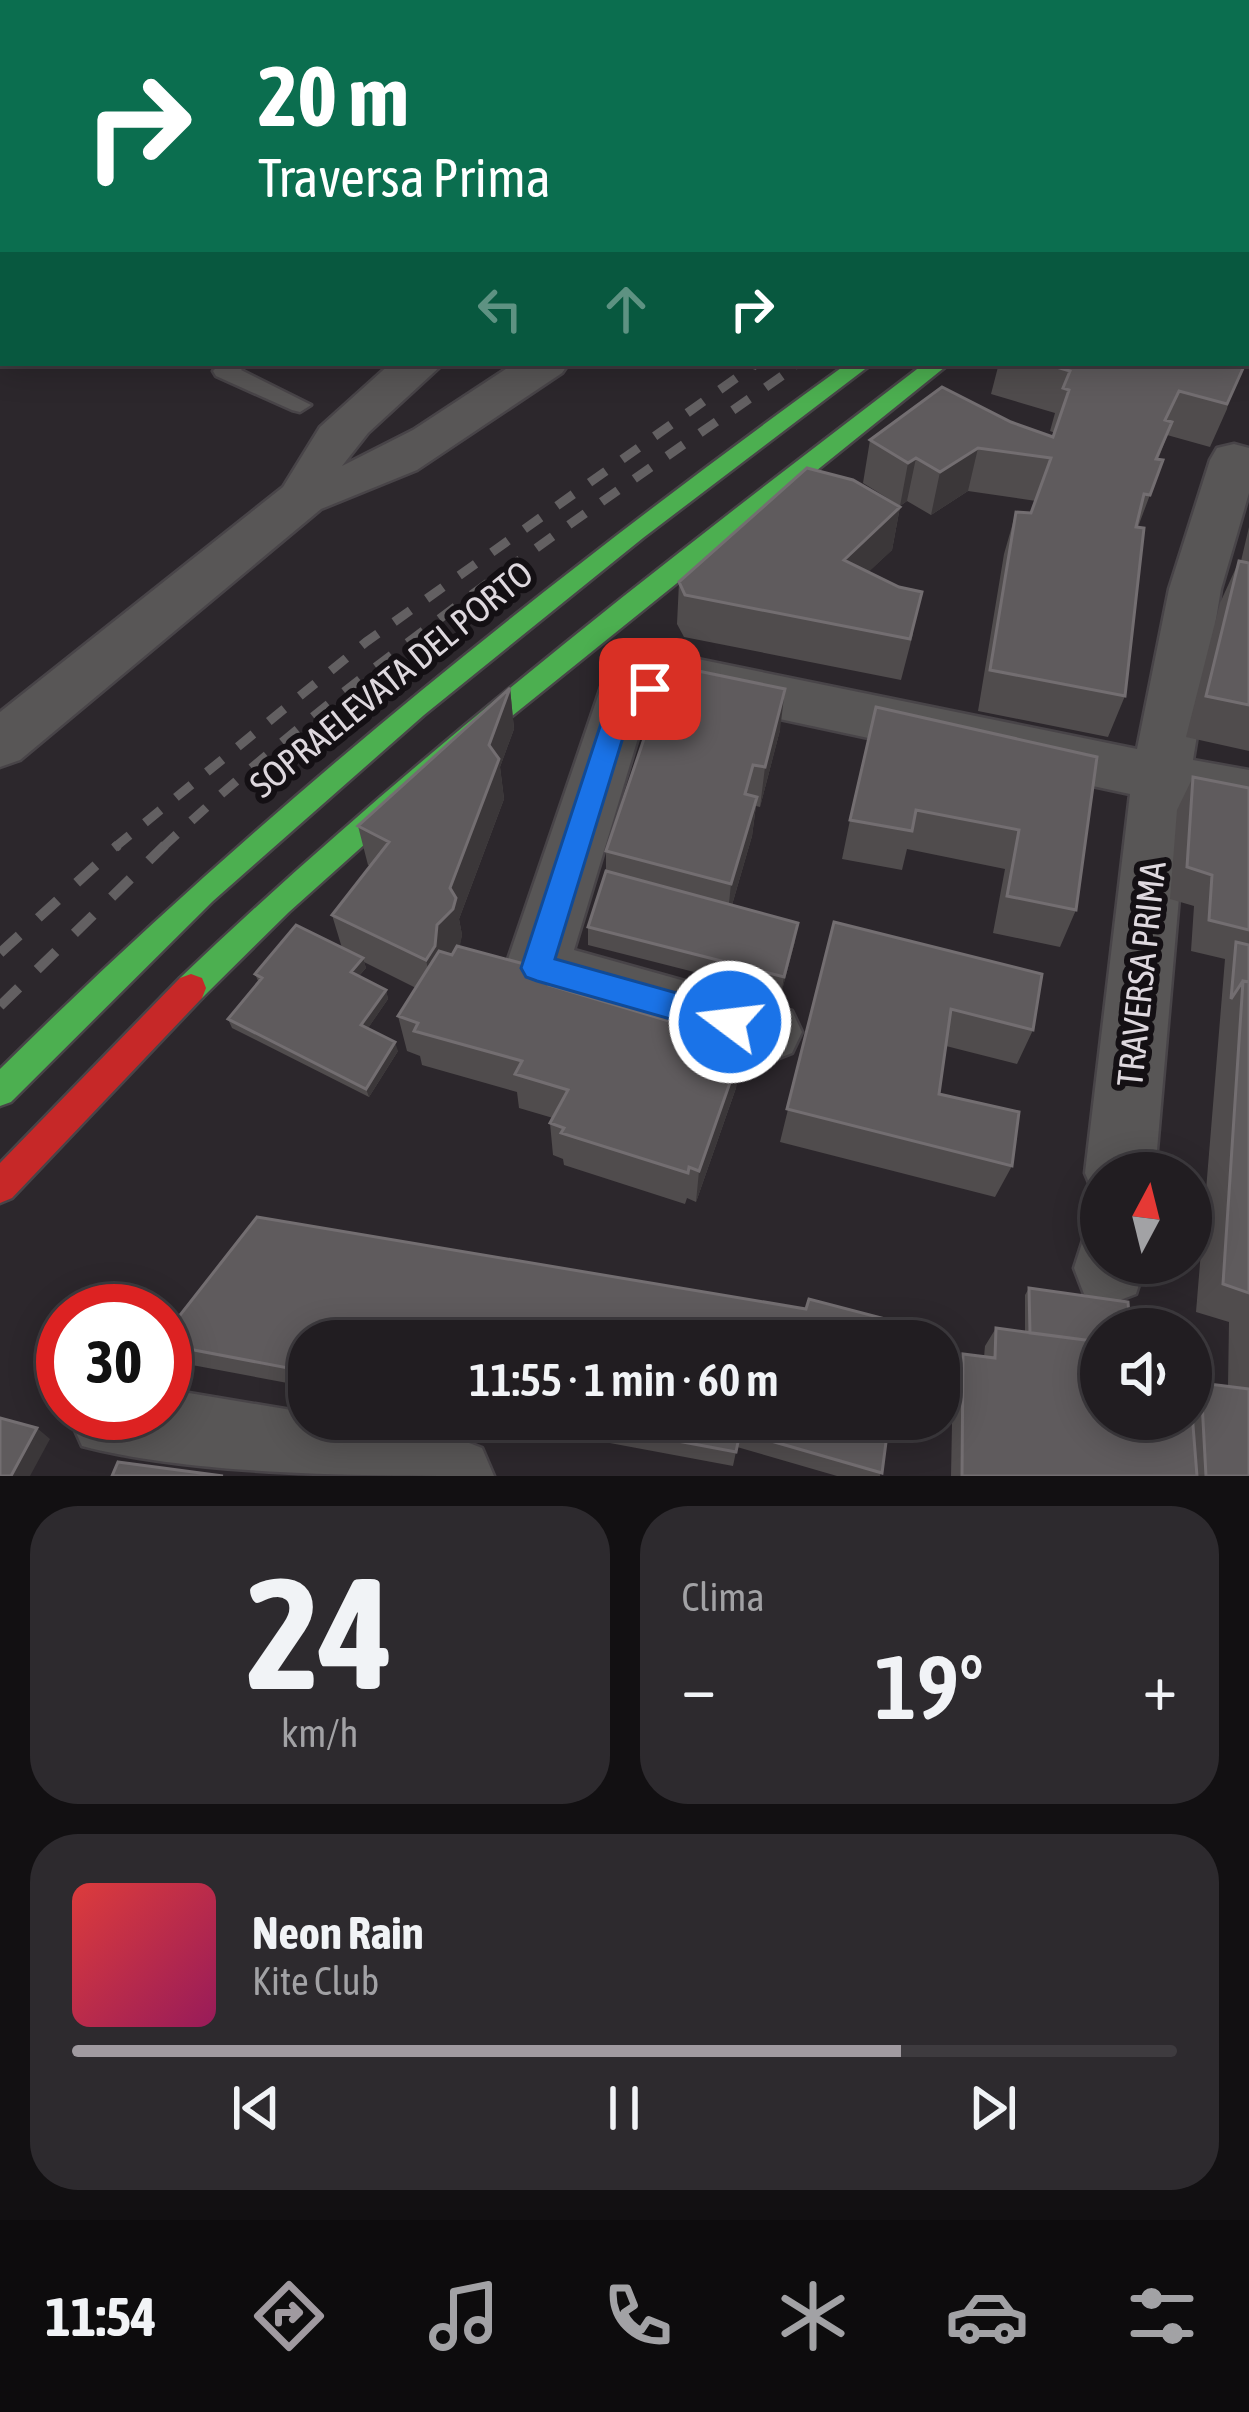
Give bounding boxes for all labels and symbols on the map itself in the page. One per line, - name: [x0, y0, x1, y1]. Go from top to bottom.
- street label: SOPRAELEVATA DEL PORTO: [241, 552, 541, 806]
- pin: [599, 638, 701, 740]
- street label: TRAVERSA PRIMA: [1108, 859, 1174, 1089]
- position arrow: [667, 959, 793, 1085]
- north arrow: [1080, 1152, 1212, 1284]
- speed limit sign: 30: [36, 1284, 192, 1440]

